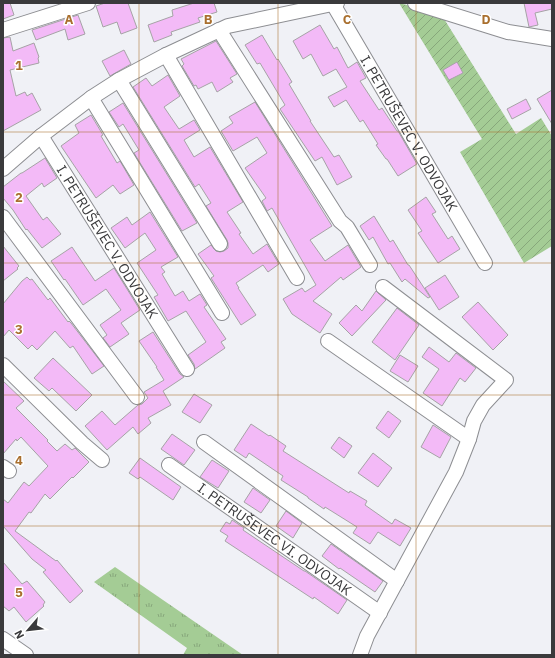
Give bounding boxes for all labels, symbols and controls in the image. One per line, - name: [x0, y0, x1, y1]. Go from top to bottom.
- text: A: [65, 11, 74, 28]
- text: B: [204, 11, 213, 28]
- text: C: [343, 11, 352, 28]
- text: D: [481, 11, 491, 28]
- street label: I. PETRUŠEVEC V. ODVOJAK: [356, 52, 462, 215]
- text: 1: [15, 57, 23, 74]
- street label: I. PETRUŠEVEC V. ODVOJAK: [53, 162, 162, 322]
- text: 2: [15, 189, 23, 206]
- text: 3: [15, 321, 23, 338]
- text: 4: [15, 452, 23, 469]
- street label: I. PETRUŠEVEC VI. ODVOJAK: [194, 479, 355, 599]
- text: 5: [15, 584, 23, 601]
- north arrow: [8, 610, 48, 650]
- text: N: [11, 628, 27, 641]

